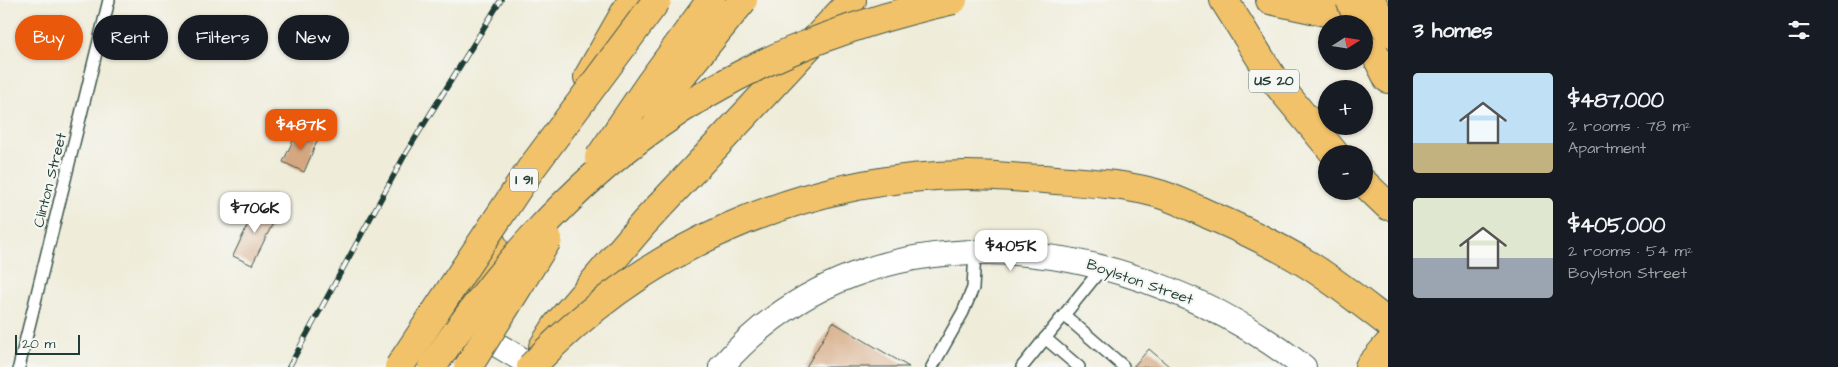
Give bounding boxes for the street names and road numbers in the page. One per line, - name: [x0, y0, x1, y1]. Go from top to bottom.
- road number: US 20: [1249, 70, 1299, 92]
- street label: Clinton Street: [28, 130, 72, 230]
- road number: I 91: [510, 168, 538, 192]
- street label: Boylston Street: [1084, 254, 1196, 311]

